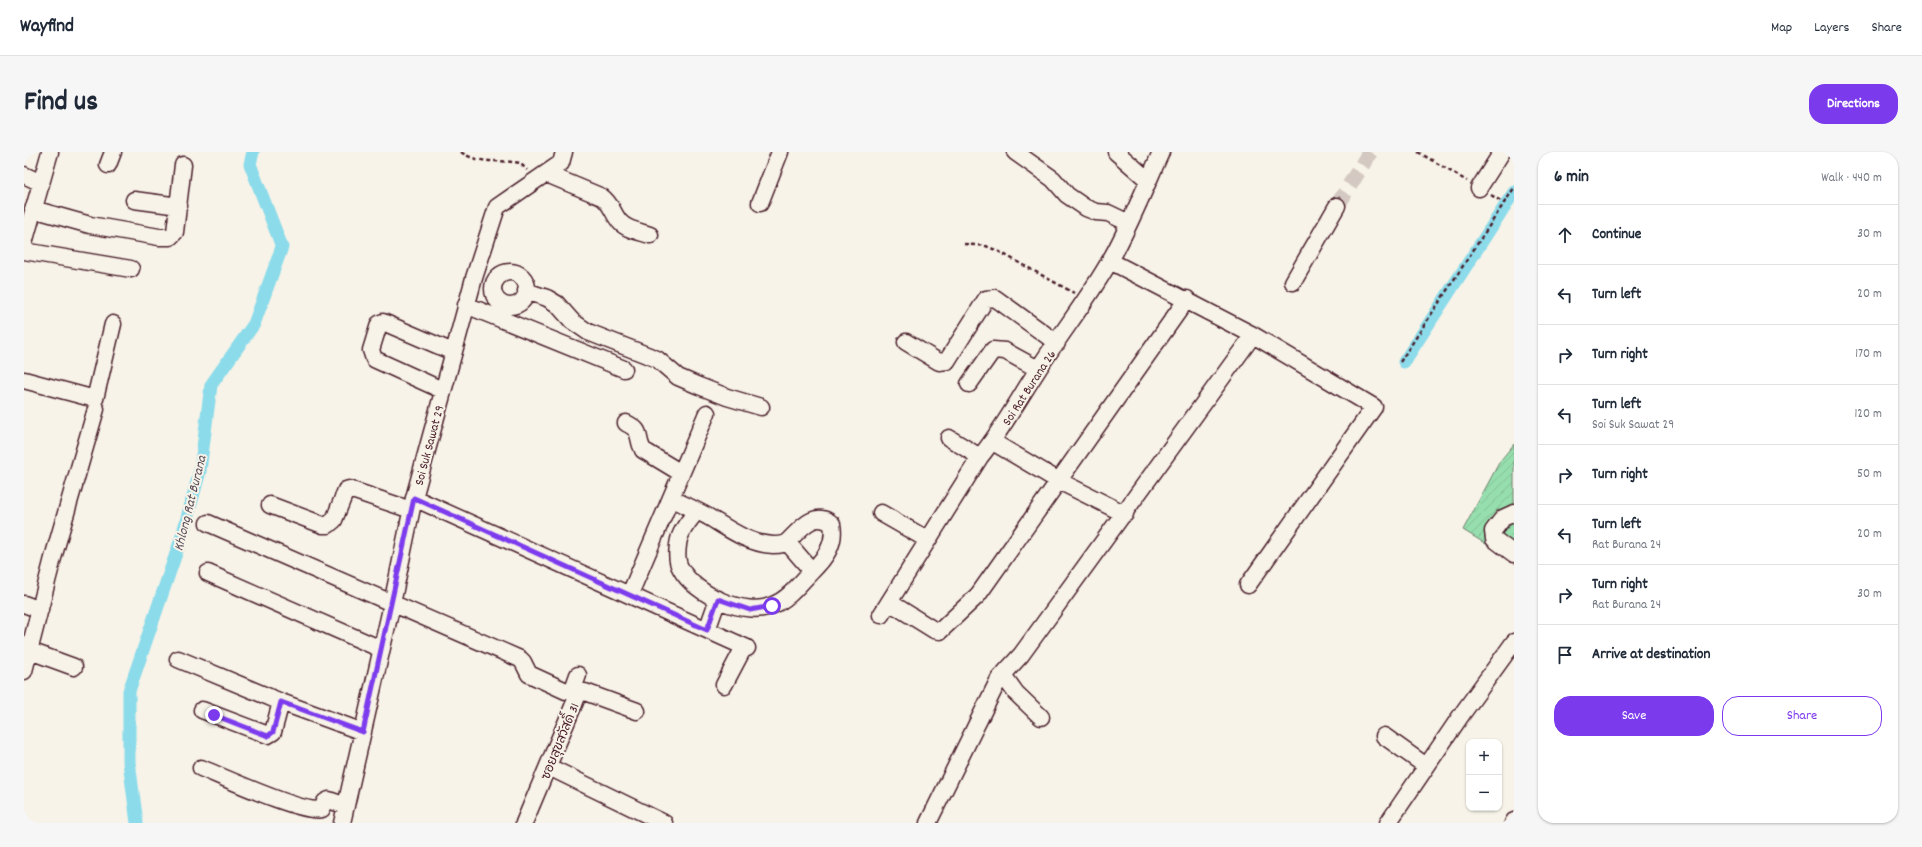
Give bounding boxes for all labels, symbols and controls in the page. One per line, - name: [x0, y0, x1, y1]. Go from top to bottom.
- text: Wayfind: [20, 14, 74, 41]
- text: Map: [1771, 18, 1792, 38]
- text: Layers: [1814, 18, 1849, 38]
- text: Share: [1871, 18, 1902, 38]
- text: Find us: [24, 84, 98, 124]
- button: Directions: [1809, 84, 1898, 124]
- text: 6 min: [1554, 166, 1589, 190]
- text: Walk · 440 m: [1821, 169, 1882, 188]
- icon: ahead: [1554, 224, 1576, 246]
- text: Continue: [1592, 224, 1641, 246]
- text: 30 m: [1857, 225, 1882, 244]
- icon: left: [1554, 284, 1576, 306]
- text: Turn left: [1592, 284, 1641, 306]
- text: 20 m: [1857, 285, 1882, 304]
- icon: right: [1554, 344, 1576, 366]
- text: Turn right: [1592, 344, 1648, 366]
- text: 170 m: [1855, 345, 1882, 364]
- street label: Soi Rat Burana 26: [998, 347, 1062, 430]
- text: Turn left: [1592, 394, 1641, 416]
- street label: Soi Suk Sawat 29: [411, 403, 450, 488]
- icon: left: [1554, 404, 1576, 426]
- text: 120 m: [1854, 405, 1882, 424]
- text: Soi Suk Sawat 29: [1592, 416, 1674, 435]
- water label: Khlong Rat Burana: [169, 452, 213, 553]
- icon: right: [1554, 464, 1576, 486]
- text: Turn right: [1592, 464, 1648, 486]
- text: 50 m: [1857, 465, 1882, 484]
- text: Turn left: [1592, 514, 1641, 536]
- icon: left: [1554, 524, 1576, 546]
- text: 20 m: [1857, 525, 1882, 544]
- text: Rat Burana 24: [1592, 536, 1661, 555]
- text: Turn right: [1592, 574, 1648, 596]
- icon: right: [1554, 584, 1576, 606]
- text: 30 m: [1857, 585, 1882, 604]
- text: Rat Burana 24: [1592, 596, 1661, 615]
- route start: [763, 597, 781, 615]
- icon: arrive: [1554, 644, 1576, 666]
- text: Arrive at destination: [1592, 644, 1710, 666]
- button: Save: [1554, 696, 1714, 736]
- button: Share: [1722, 696, 1882, 736]
- street label: ซอยสุขสวัสดิ์ 31: [533, 699, 585, 783]
- route end: [205, 706, 223, 724]
- map controls: [1466, 739, 1502, 811]
- button: +: [1466, 739, 1502, 775]
- button: −: [1466, 775, 1502, 811]

